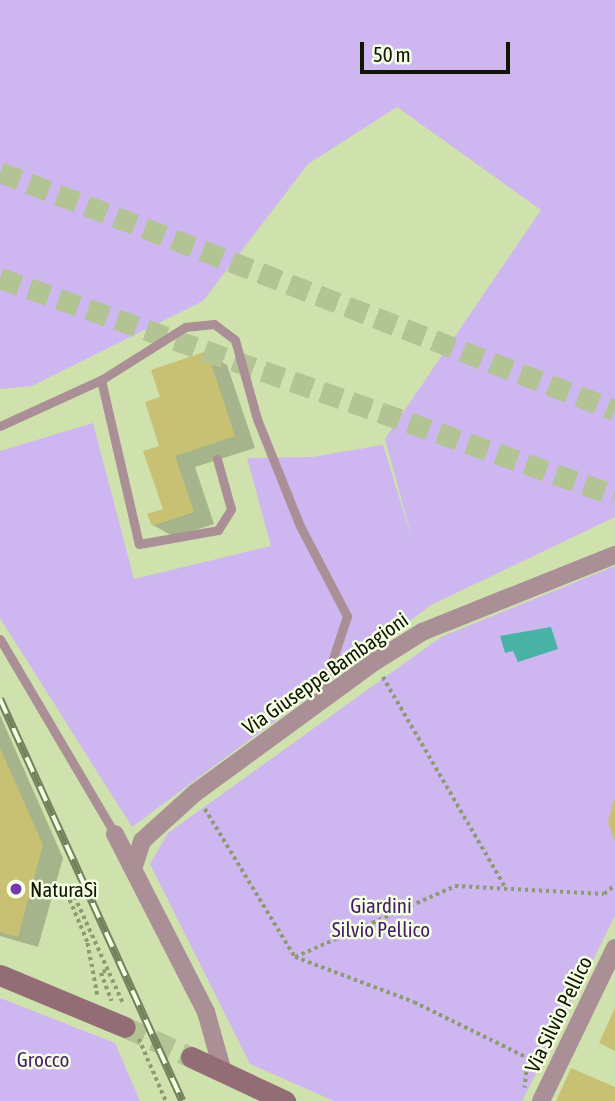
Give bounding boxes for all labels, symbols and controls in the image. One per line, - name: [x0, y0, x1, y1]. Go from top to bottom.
- scale bar: [363, 28, 514, 72]
- text: 50 m: [373, 42, 411, 66]
- street label: Via Giuseppe Bambagioni: [237, 606, 413, 740]
- place label: NaturaSì: [30, 876, 98, 902]
- marker: NaturaSì: [8, 881, 24, 897]
- park label: Giardini Silvio Pellico: [332, 892, 430, 942]
- street label: Via Silvio Pellico: [519, 952, 597, 1076]
- park label: Grocco: [17, 1046, 69, 1072]

